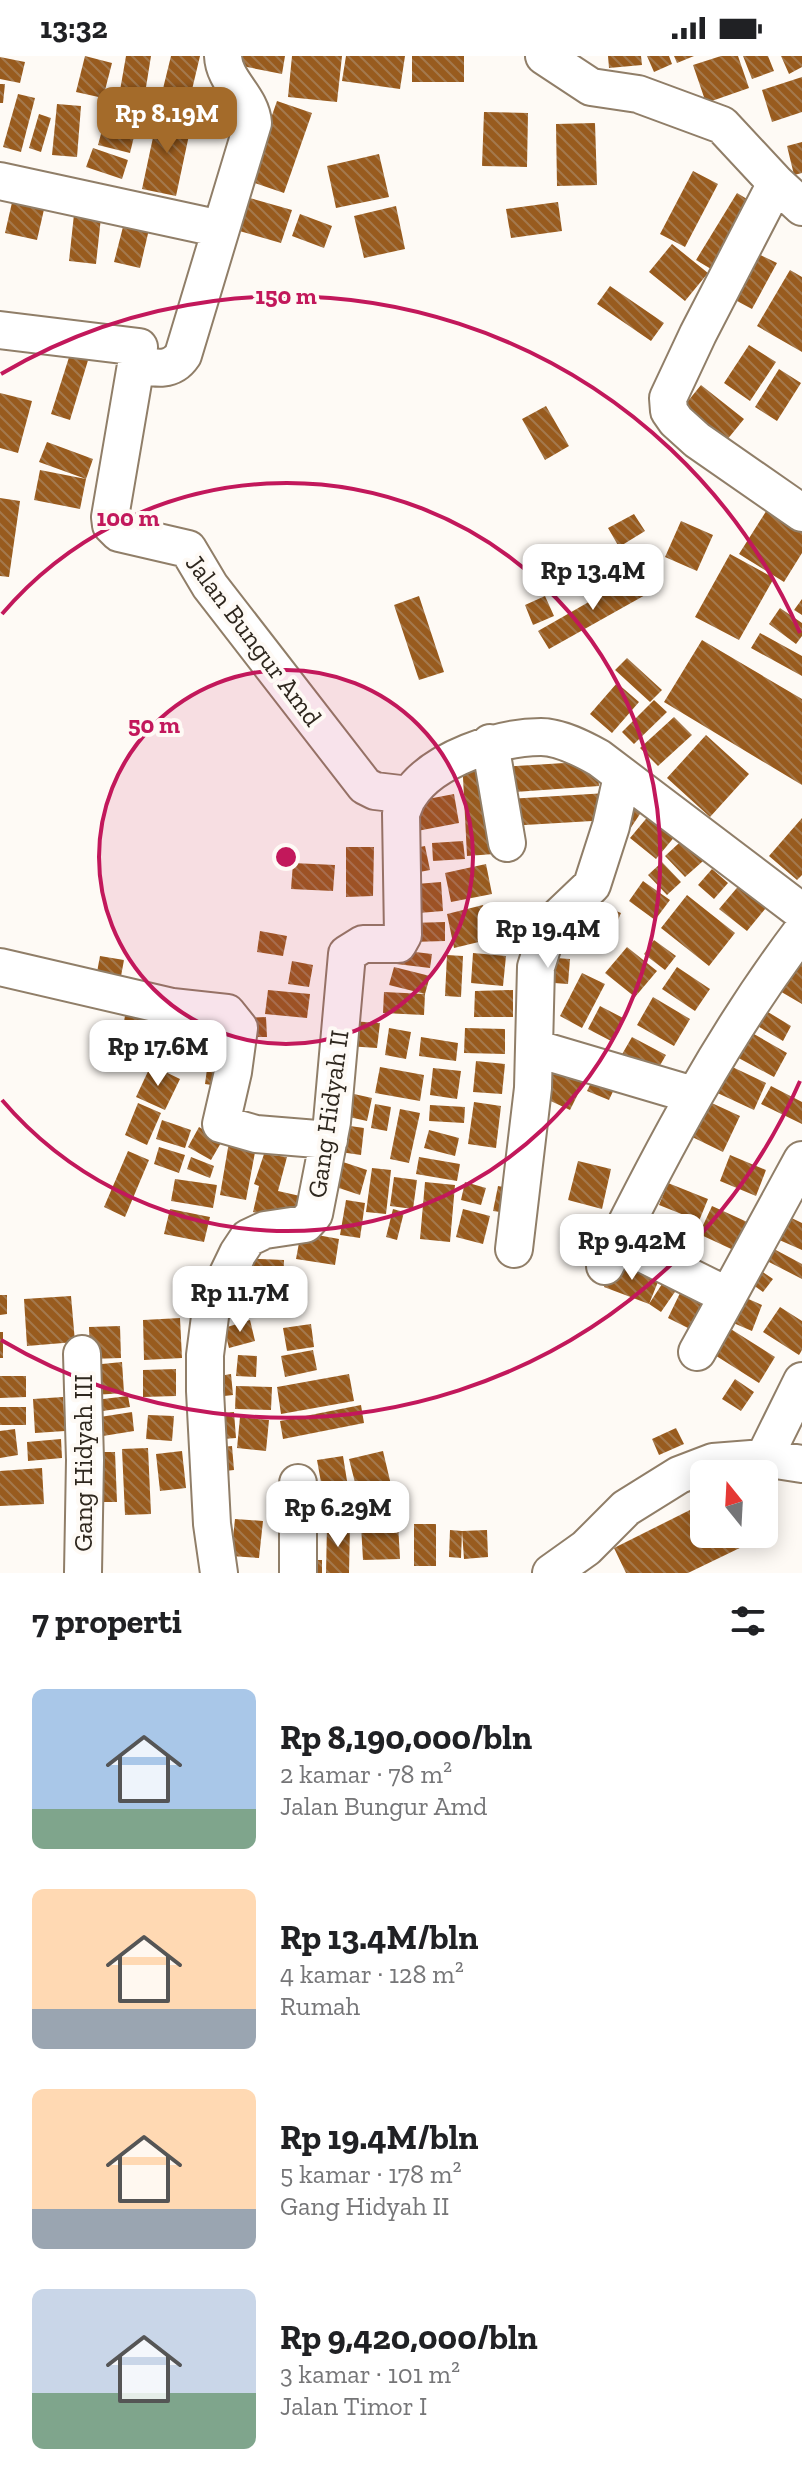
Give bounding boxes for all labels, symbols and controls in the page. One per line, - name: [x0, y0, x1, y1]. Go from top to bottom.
- text: 13:32: [40, 10, 108, 46]
- pin: Rp 8.19M: [84, 87, 250, 155]
- text: Rp 8.19M: [115, 97, 219, 129]
- text: 150 m: [255, 281, 317, 310]
- text: 100 m: [97, 503, 159, 532]
- pin: Rp 13.4M: [510, 544, 676, 612]
- street label: Jalan Bungur Amd: [179, 548, 329, 732]
- text: Rp 13.4M: [541, 554, 645, 586]
- text: 50 m: [128, 710, 180, 739]
- centre of rings: [272, 843, 300, 871]
- pin: Rp 19.4M: [465, 902, 631, 970]
- text: Rp 19.4M: [496, 912, 600, 944]
- pin: Rp 17.6M: [75, 1020, 241, 1088]
- street label: Gang Hidyah II: [300, 1028, 356, 1200]
- text: Rp 17.6M: [107, 1030, 209, 1062]
- pin: Rp 9.42M: [549, 1214, 715, 1282]
- text: Rp 9.42M: [578, 1224, 686, 1256]
- pin: Rp 11.7M: [157, 1266, 323, 1334]
- text: Rp 11.7M: [191, 1276, 289, 1308]
- street label: Gang Hidyah III: [67, 1374, 99, 1552]
- north arrow: [690, 1460, 778, 1548]
- map controls: [690, 1460, 778, 1548]
- pin: Rp 6.29M: [255, 1481, 421, 1549]
- text: Rp 6.29M: [284, 1491, 392, 1523]
- icon: filters: [726, 1599, 770, 1643]
- text: 7 properti: [32, 1601, 182, 1642]
- text: Rp 8,190,000/bln: [280, 1717, 532, 1758]
- icon: home: [96, 1721, 192, 1817]
- text: 2 kamar · 78 m²: [280, 1758, 452, 1790]
- text: Jalan Bungur Amd: [280, 1790, 487, 1822]
- text: Rp 13.4M/bln: [280, 1917, 478, 1958]
- icon: home: [96, 1921, 192, 2017]
- text: 4 kamar · 128 m²: [280, 1958, 464, 1990]
- text: Rumah: [280, 1990, 360, 2022]
- text: Rp 19.4M/bln: [280, 2117, 479, 2158]
- icon: home: [96, 2121, 192, 2217]
- text: 5 kamar · 178 m²: [280, 2158, 461, 2190]
- text: Gang Hidyah II: [280, 2190, 449, 2222]
- text: Rp 9,420,000/bln: [280, 2317, 538, 2358]
- icon: home: [96, 2321, 192, 2417]
- text: 3 kamar · 101 m²: [280, 2358, 460, 2390]
- text: Jalan Timor I: [280, 2390, 427, 2422]

